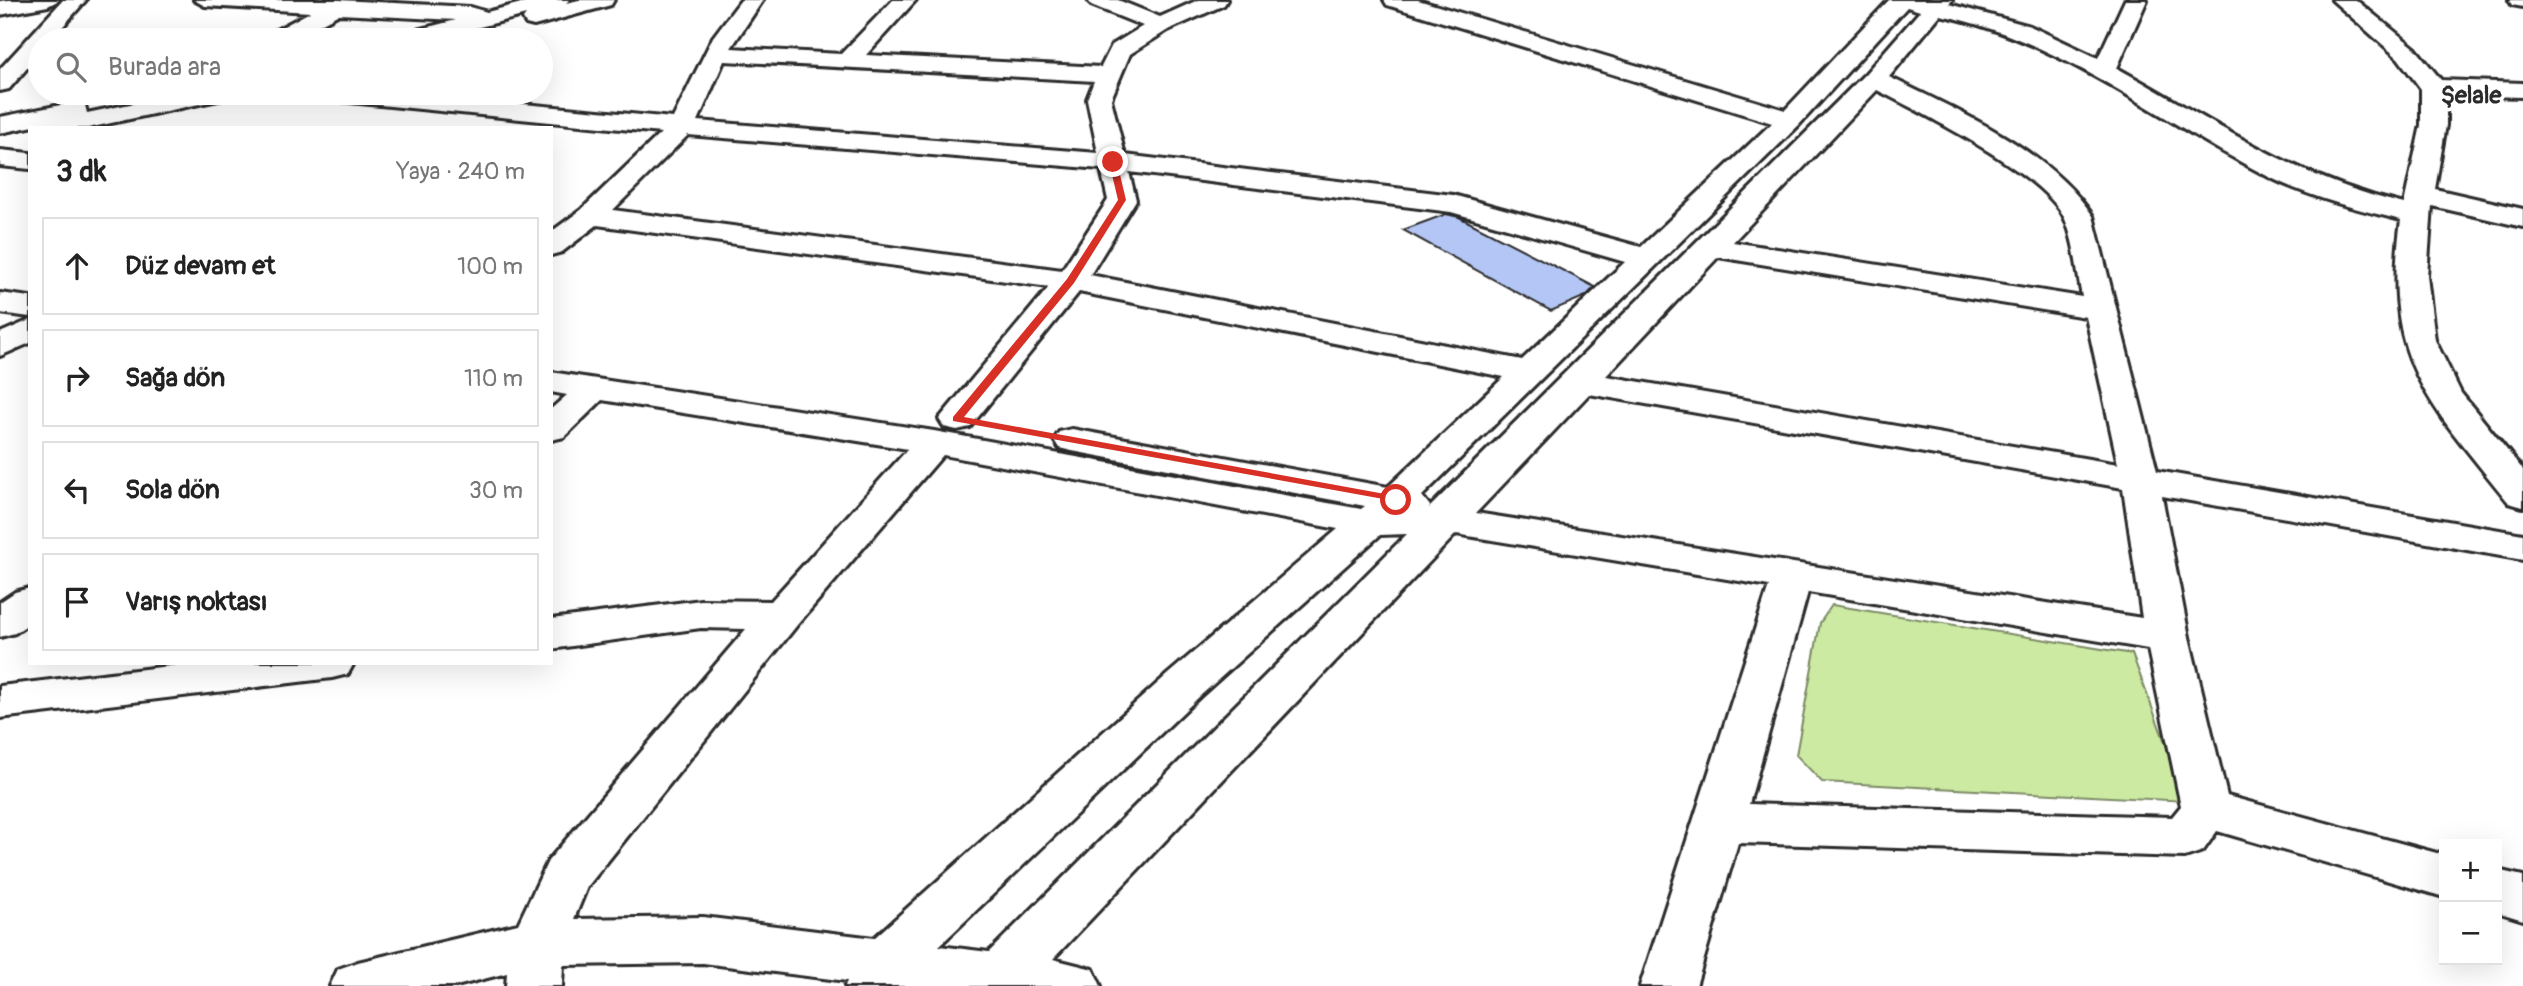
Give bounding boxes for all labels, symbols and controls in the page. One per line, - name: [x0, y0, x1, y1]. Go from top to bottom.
- search box: [28, 28, 553, 105]
- icon: search: [52, 48, 90, 86]
- text: Burada ara: [108, 51, 221, 83]
- district label: Şelale: [2441, 81, 2502, 110]
- route end: [1097, 146, 1128, 177]
- text: 3 dk: [56, 153, 106, 190]
- text: Yaya · 240 m: [397, 157, 525, 186]
- icon: ahead: [58, 247, 96, 285]
- text: Düz devam et: [125, 250, 276, 282]
- text: 100 m: [457, 252, 523, 281]
- icon: right: [58, 359, 96, 397]
- text: Sağa dön: [125, 362, 225, 394]
- text: 110 m: [464, 364, 523, 393]
- icon: left: [58, 471, 96, 509]
- text: Sola dön: [125, 474, 220, 506]
- text: 30 m: [469, 476, 523, 505]
- route start: [1380, 484, 1411, 515]
- icon: arrive: [58, 583, 96, 621]
- text: Varış noktası: [125, 586, 267, 618]
- map controls: [2439, 839, 2502, 965]
- button: +: [2439, 839, 2502, 902]
- button: −: [2439, 902, 2502, 965]

